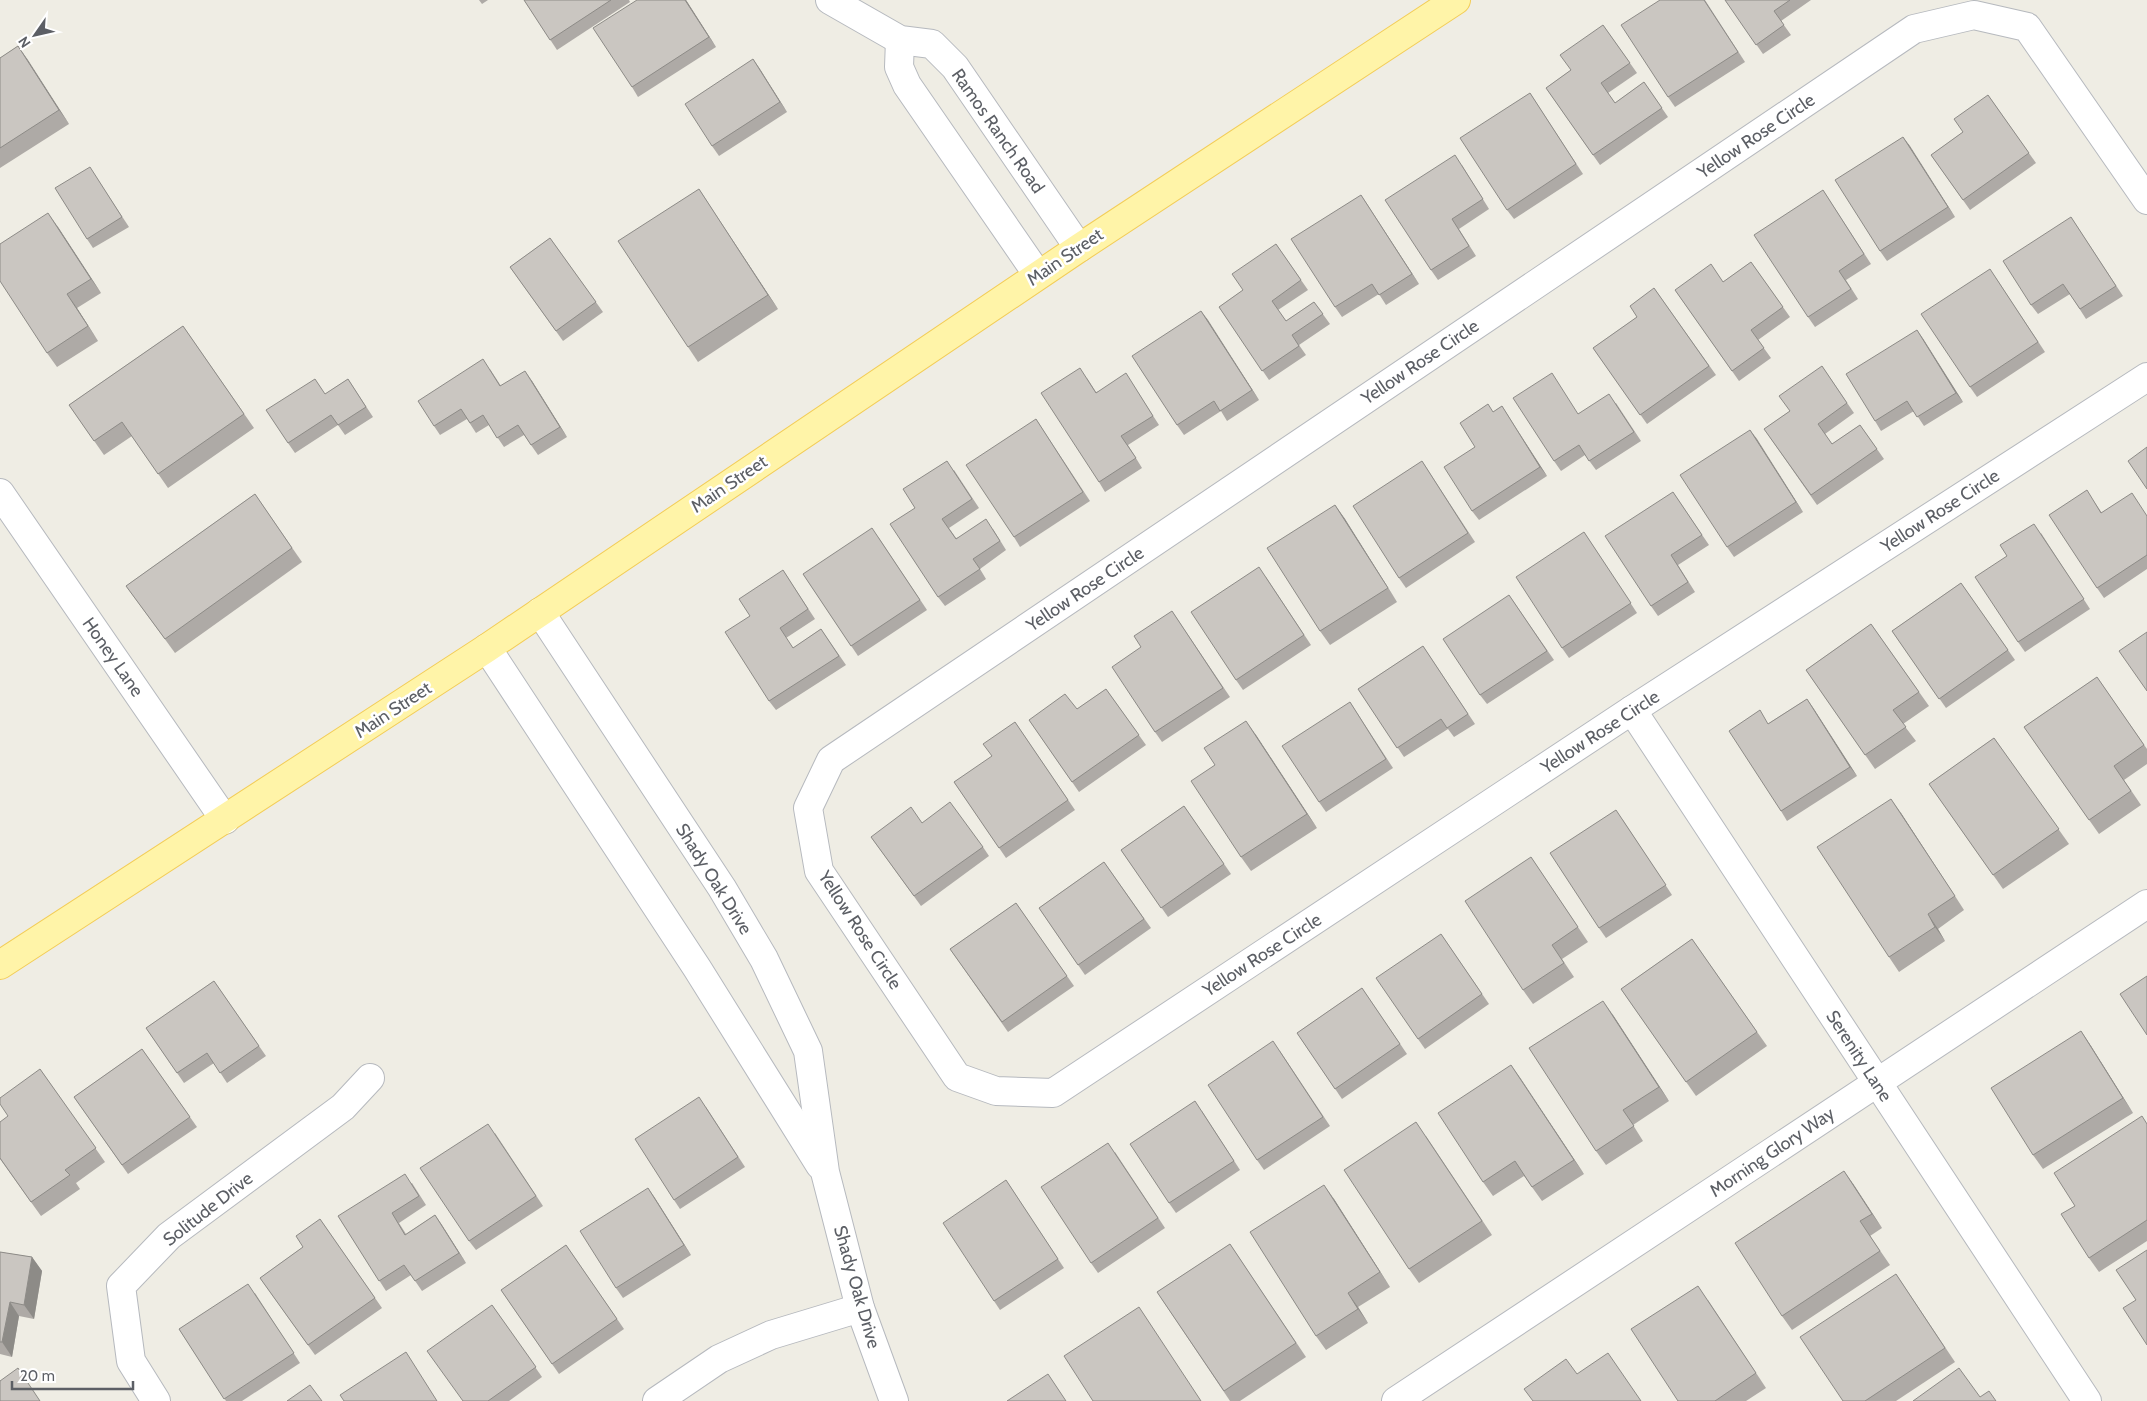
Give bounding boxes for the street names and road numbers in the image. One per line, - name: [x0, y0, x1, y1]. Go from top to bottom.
- street label: Ramos Ranch Road: [947, 64, 1049, 198]
- street label: Yellow Rose Circle: [1692, 89, 1819, 184]
- street label: Main Street: [1023, 223, 1107, 291]
- street label: Yellow Rose Circle: [1356, 315, 1483, 410]
- street label: Main Street: [687, 450, 771, 518]
- street label: Yellow Rose Circle: [1876, 465, 2003, 558]
- street label: Yellow Rose Circle: [1021, 542, 1148, 637]
- street label: Honey Lane: [78, 613, 148, 701]
- street label: Main Street: [350, 677, 436, 743]
- street label: Yellow Rose Circle: [1536, 686, 1663, 779]
- street label: Shady Oak Drive: [671, 819, 757, 939]
- street label: Yellow Rose Circle: [813, 866, 906, 993]
- street label: Yellow Rose Circle: [1198, 909, 1325, 1002]
- street label: Serenity Lane: [1821, 1006, 1897, 1106]
- street label: Morning Glory Way: [1706, 1102, 1838, 1202]
- street label: Solitude Drive: [159, 1167, 257, 1251]
- street label: Shady Oak Drive: [829, 1223, 885, 1351]

